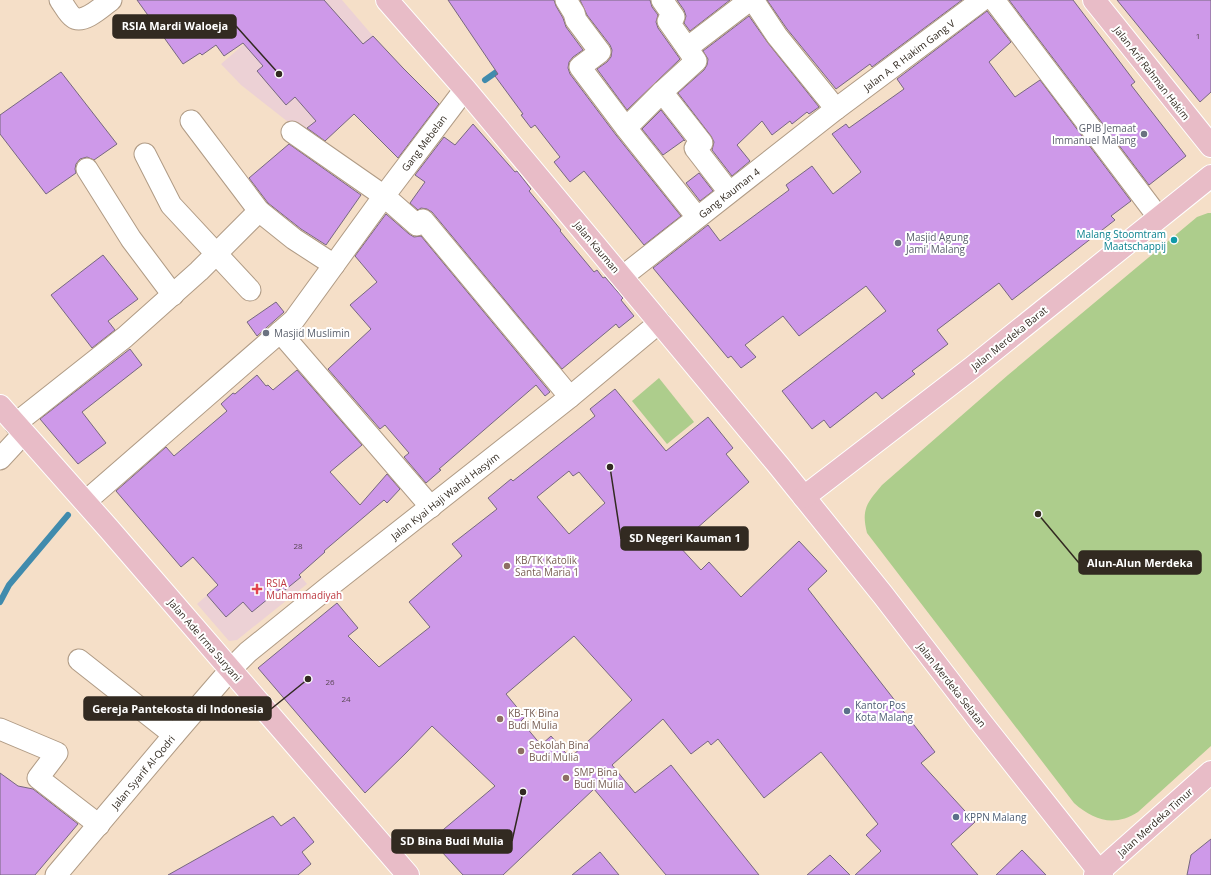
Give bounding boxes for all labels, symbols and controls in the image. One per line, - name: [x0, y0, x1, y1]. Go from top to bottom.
- callout: RSIA Mardi Waloeja: [113, 15, 236, 38]
- street label: Jalan A. R Hakim Gang V: [860, 16, 958, 95]
- text: RSIA Mardi Waloeja: [122, 18, 228, 33]
- street label: Jalan Arif Rahman Hakim: [1110, 22, 1193, 123]
- house number: 1: [1196, 30, 1200, 41]
- street label: Gang Mebelan: [398, 112, 450, 174]
- place label: GPIB Jemaat Immanuel Malang: [1052, 121, 1137, 147]
- marker: GPIB Jemaat Immanuel Malang: [1139, 129, 1149, 139]
- street label: Gang Kauman 4: [696, 165, 763, 221]
- street label: Jalan Kauman: [570, 217, 623, 276]
- place label: Malang Stoomtram Maatschappij: [1076, 227, 1166, 253]
- place label: Masjid Agung Jami' Malang: [905, 230, 969, 256]
- marker: Malang Stoomtram Maatschappij: [1169, 235, 1179, 245]
- marker: Masjid Agung Jami' Malang: [893, 238, 903, 248]
- street label: Jalan Merdeka Barat: [967, 303, 1050, 374]
- place label: Masjid Muslimin: [274, 326, 350, 340]
- marker: Masjid Muslimin: [261, 328, 271, 338]
- street label: Jalan Kyai Haji Wahid Hasyim: [387, 449, 502, 543]
- callout: SD Negeri Kauman 1: [621, 527, 748, 550]
- text: SD Negeri Kauman 1: [629, 530, 741, 545]
- house number: 28: [293, 540, 303, 551]
- callout: Alun-Alun Merdeka: [1079, 551, 1201, 574]
- place label: KB/TK Katolik Santa Maria 1: [515, 553, 579, 579]
- text: Alun-Alun Merdeka: [1087, 555, 1193, 570]
- marker: KB/TK Katolik Santa Maria 1: [502, 561, 512, 571]
- place label: RSIA Muhammadiyah: [266, 576, 342, 602]
- marker: RSIA Muhammadiyah: [251, 583, 263, 595]
- street label: Jalan Ade Irma Suryani: [165, 595, 245, 684]
- street label: Jalan Merdeka Selatan: [914, 639, 989, 730]
- house number: 26: [325, 676, 335, 687]
- house number: 24: [341, 693, 351, 704]
- callout: Gereja Pantekosta di Indonesia: [84, 697, 271, 720]
- place label: Kantor Pos Kota Malang: [855, 698, 914, 724]
- text: Gereja Pantekosta di Indonesia: [92, 701, 264, 716]
- place label: KB-TK Bina Budi Mulia: [508, 706, 559, 732]
- marker: Kantor Pos Kota Malang: [842, 706, 852, 716]
- marker: KB-TK Bina Budi Mulia: [495, 714, 505, 724]
- street label: Jalan Syarif Al-Qodri: [107, 732, 178, 813]
- place label: Sekolah Bina Budi Mulia: [529, 738, 589, 764]
- marker: Sekolah Bina Budi Mulia: [516, 746, 526, 756]
- place label: SMP Bina Budi Mulia: [574, 765, 624, 791]
- marker: SMP Bina Budi Mulia: [561, 773, 571, 783]
- street label: Jalan Merdeka Timur: [1114, 785, 1196, 860]
- place label: KPPN Malang: [964, 810, 1027, 824]
- marker: KPPN Malang: [951, 812, 961, 822]
- callout: SD Bina Budi Mulia: [392, 830, 512, 853]
- text: SD Bina Budi Mulia: [400, 833, 504, 848]

